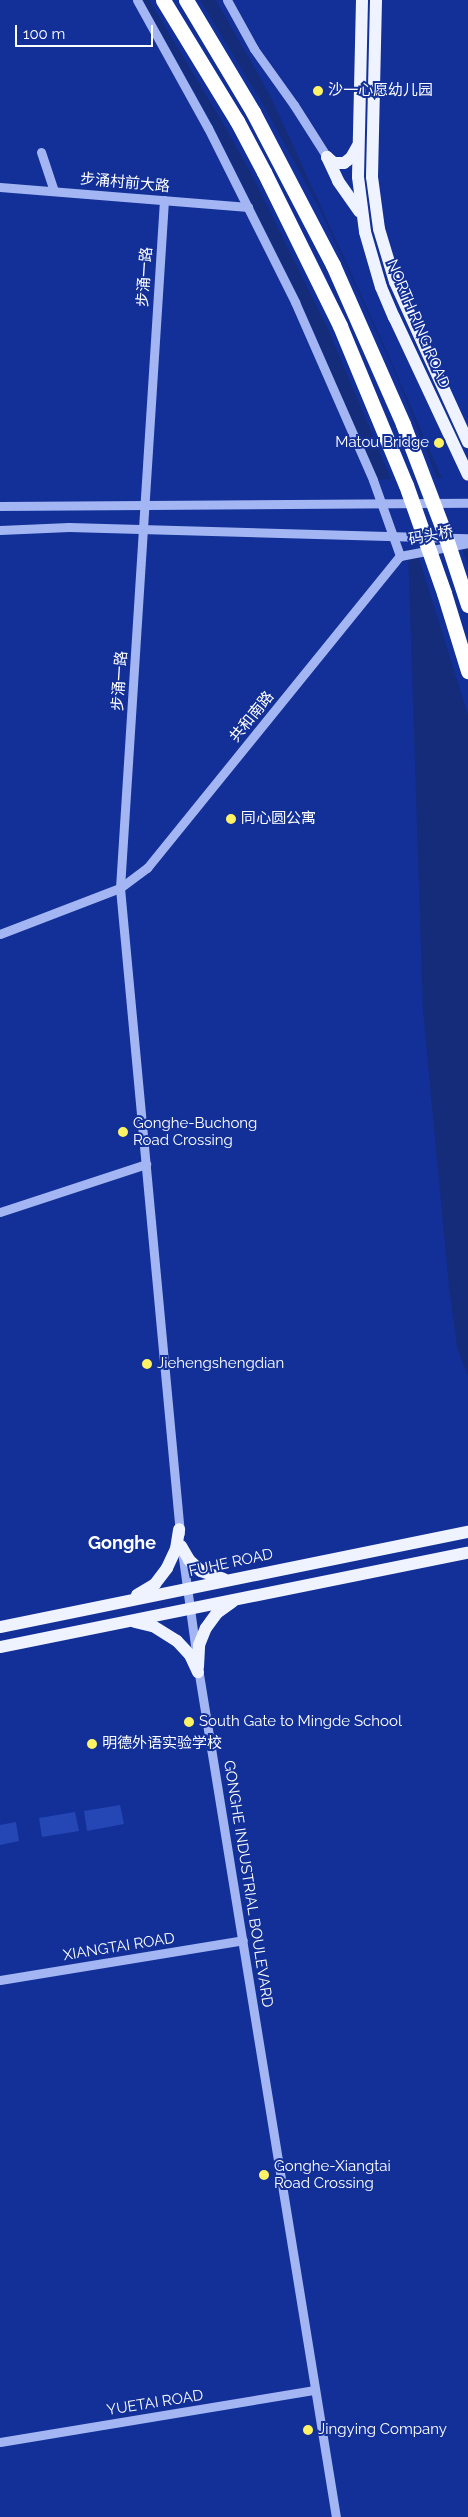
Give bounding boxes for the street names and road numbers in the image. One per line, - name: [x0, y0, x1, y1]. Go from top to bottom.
- street label: 步涌村前大路: [79, 170, 171, 196]
- street label: 步涌一路: [134, 246, 156, 308]
- street label: NORTH RING ROAD: [383, 257, 453, 391]
- street label: 码头桥: [407, 523, 455, 549]
- street label: 步涌一路: [109, 650, 131, 712]
- street label: 共和南路: [226, 688, 278, 746]
- street label: FUHE ROAD: [187, 1545, 275, 1581]
- street label: GONGHE INDUSTRIAL BOULEVARD: [220, 1759, 276, 2009]
- street label: XIANGTAI ROAD: [62, 1929, 176, 1965]
- street label: YUETAI ROAD: [105, 2386, 205, 2420]

